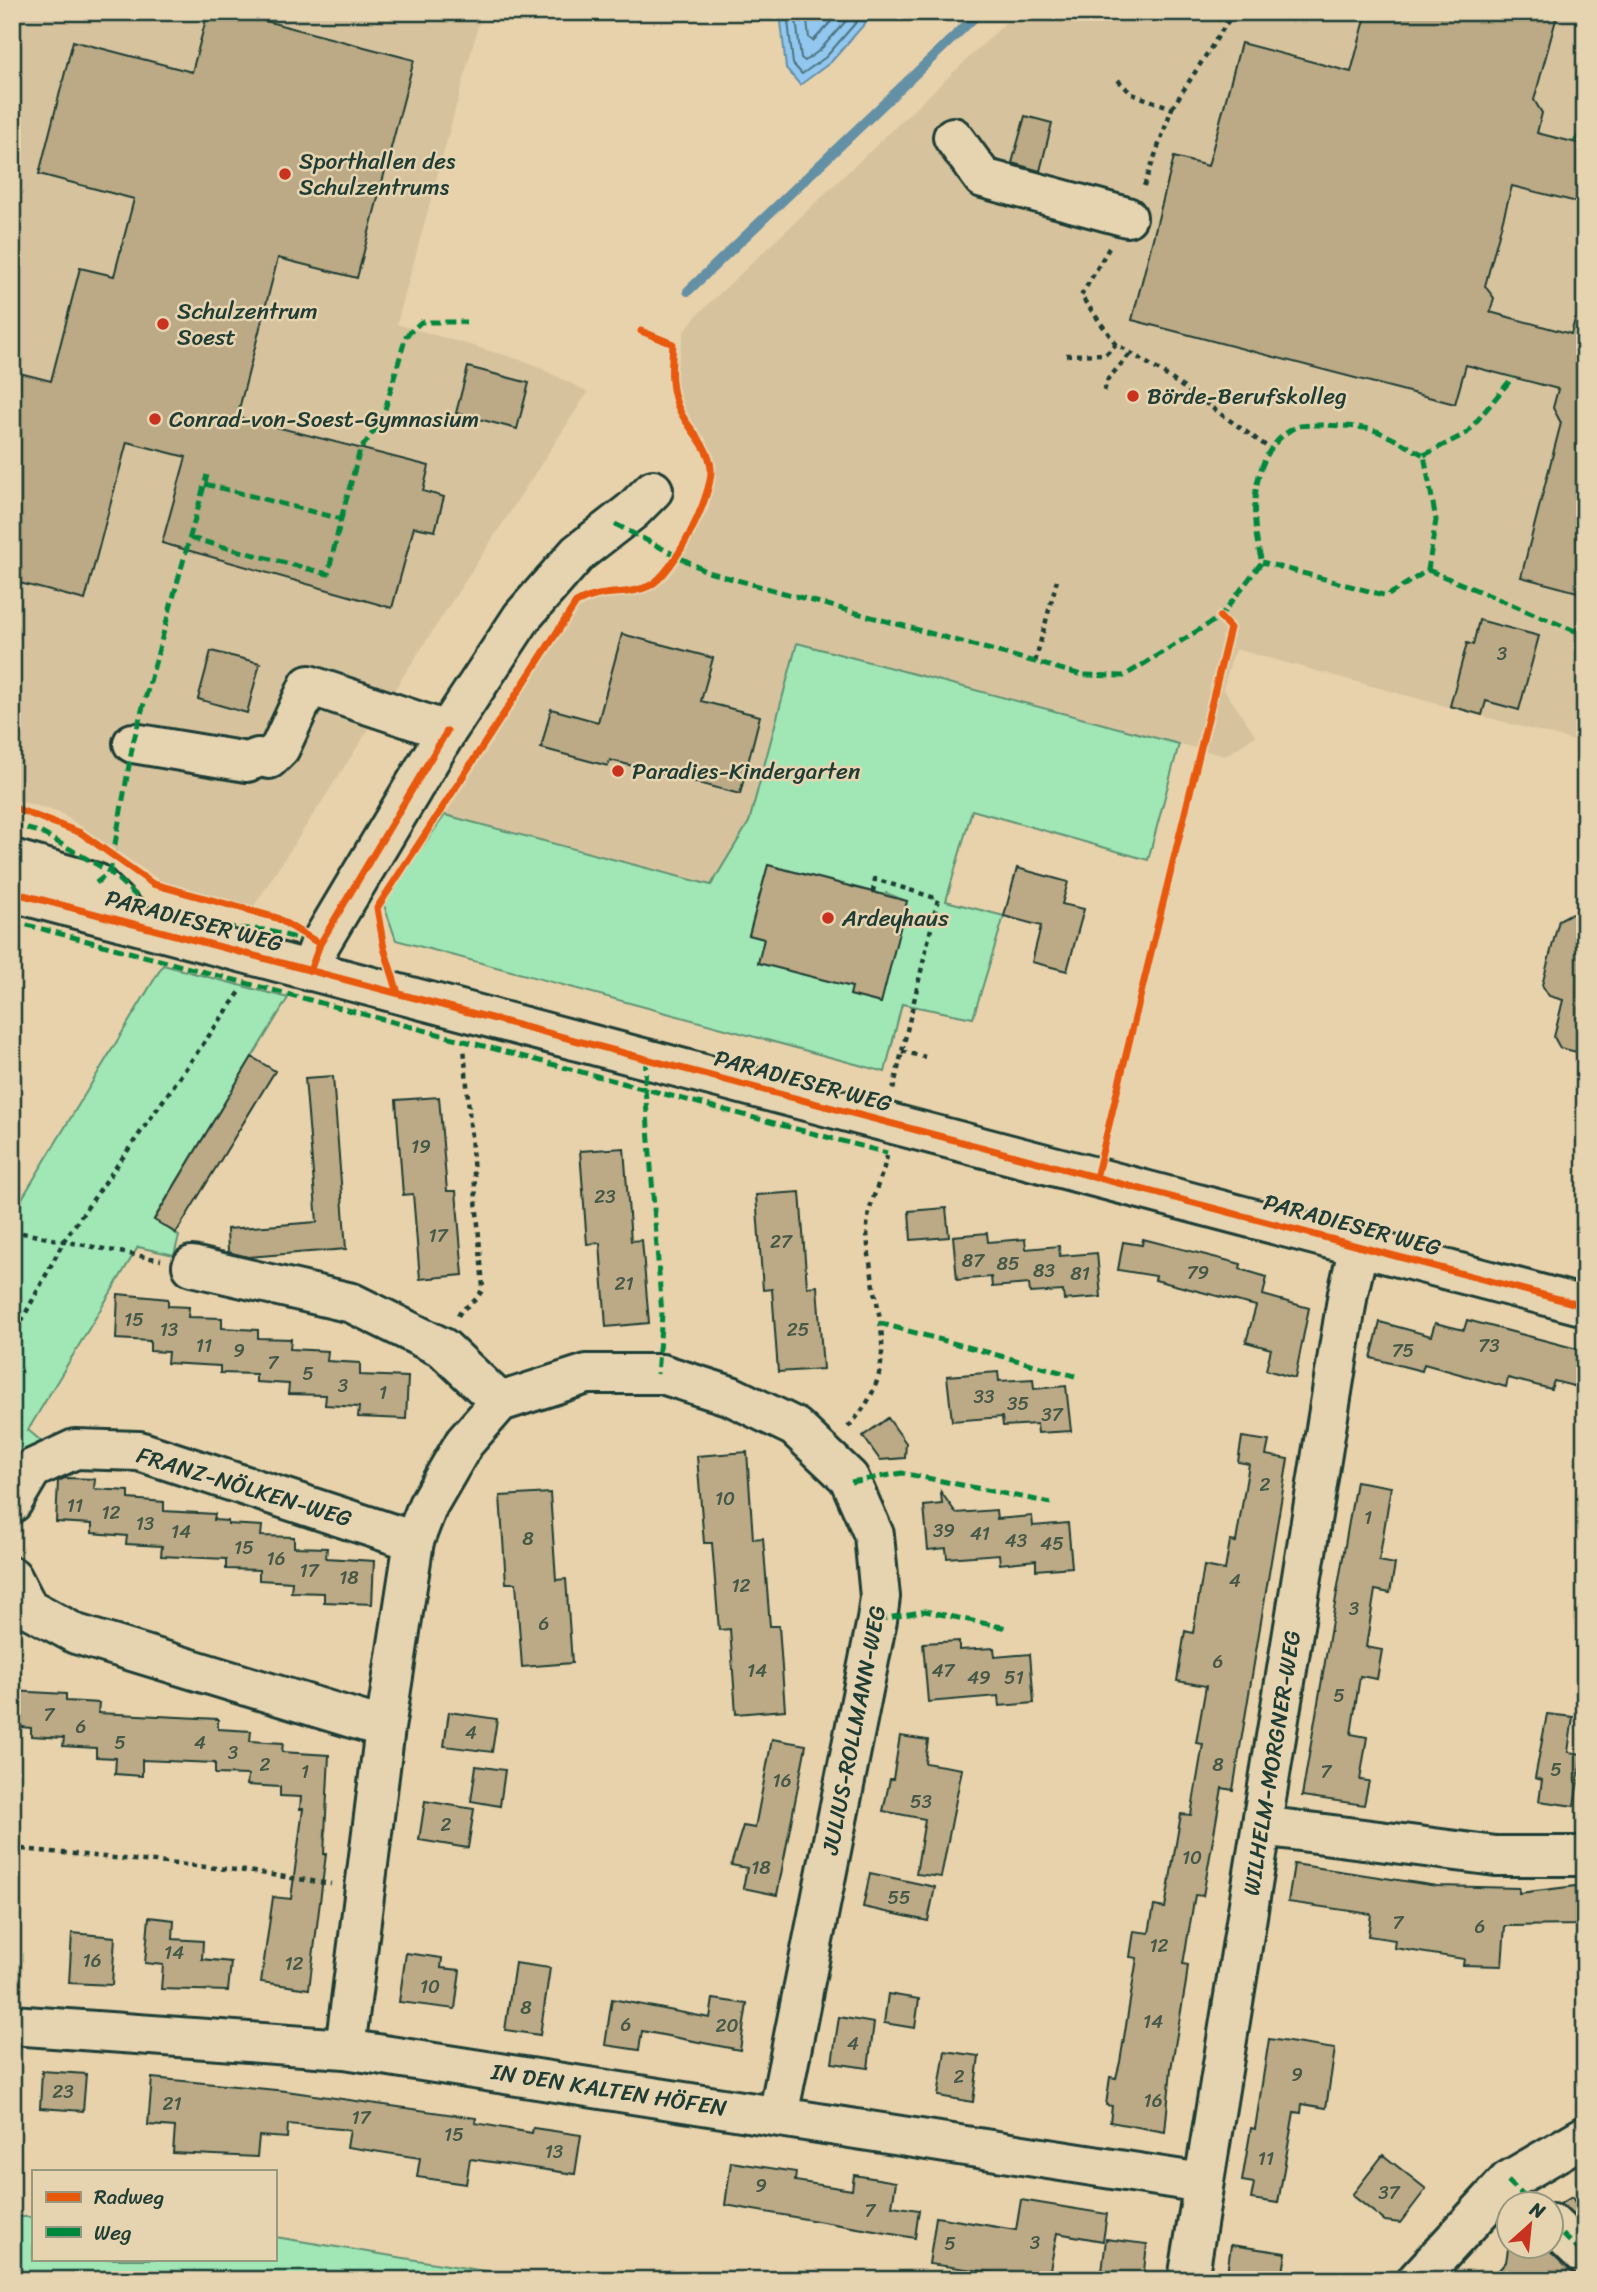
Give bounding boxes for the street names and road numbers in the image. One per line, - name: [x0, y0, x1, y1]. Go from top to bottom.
- street label: PARADIESER WEG: [101, 878, 288, 965]
- street label: PARADIESER WEG: [710, 1038, 897, 1125]
- street label: PARADIESER WEG: [1259, 1182, 1446, 1269]
- street label: FRANZ-NÖLKEN-WEG: [131, 1435, 357, 1539]
- street label: JULIUS-ROLLMANN-WEG: [810, 1602, 898, 1859]
- street label: WILHELM-MORGNER-WEG: [1231, 1627, 1313, 1899]
- street label: IN DEN KALTEN HÖFEN: [487, 2051, 730, 2129]

